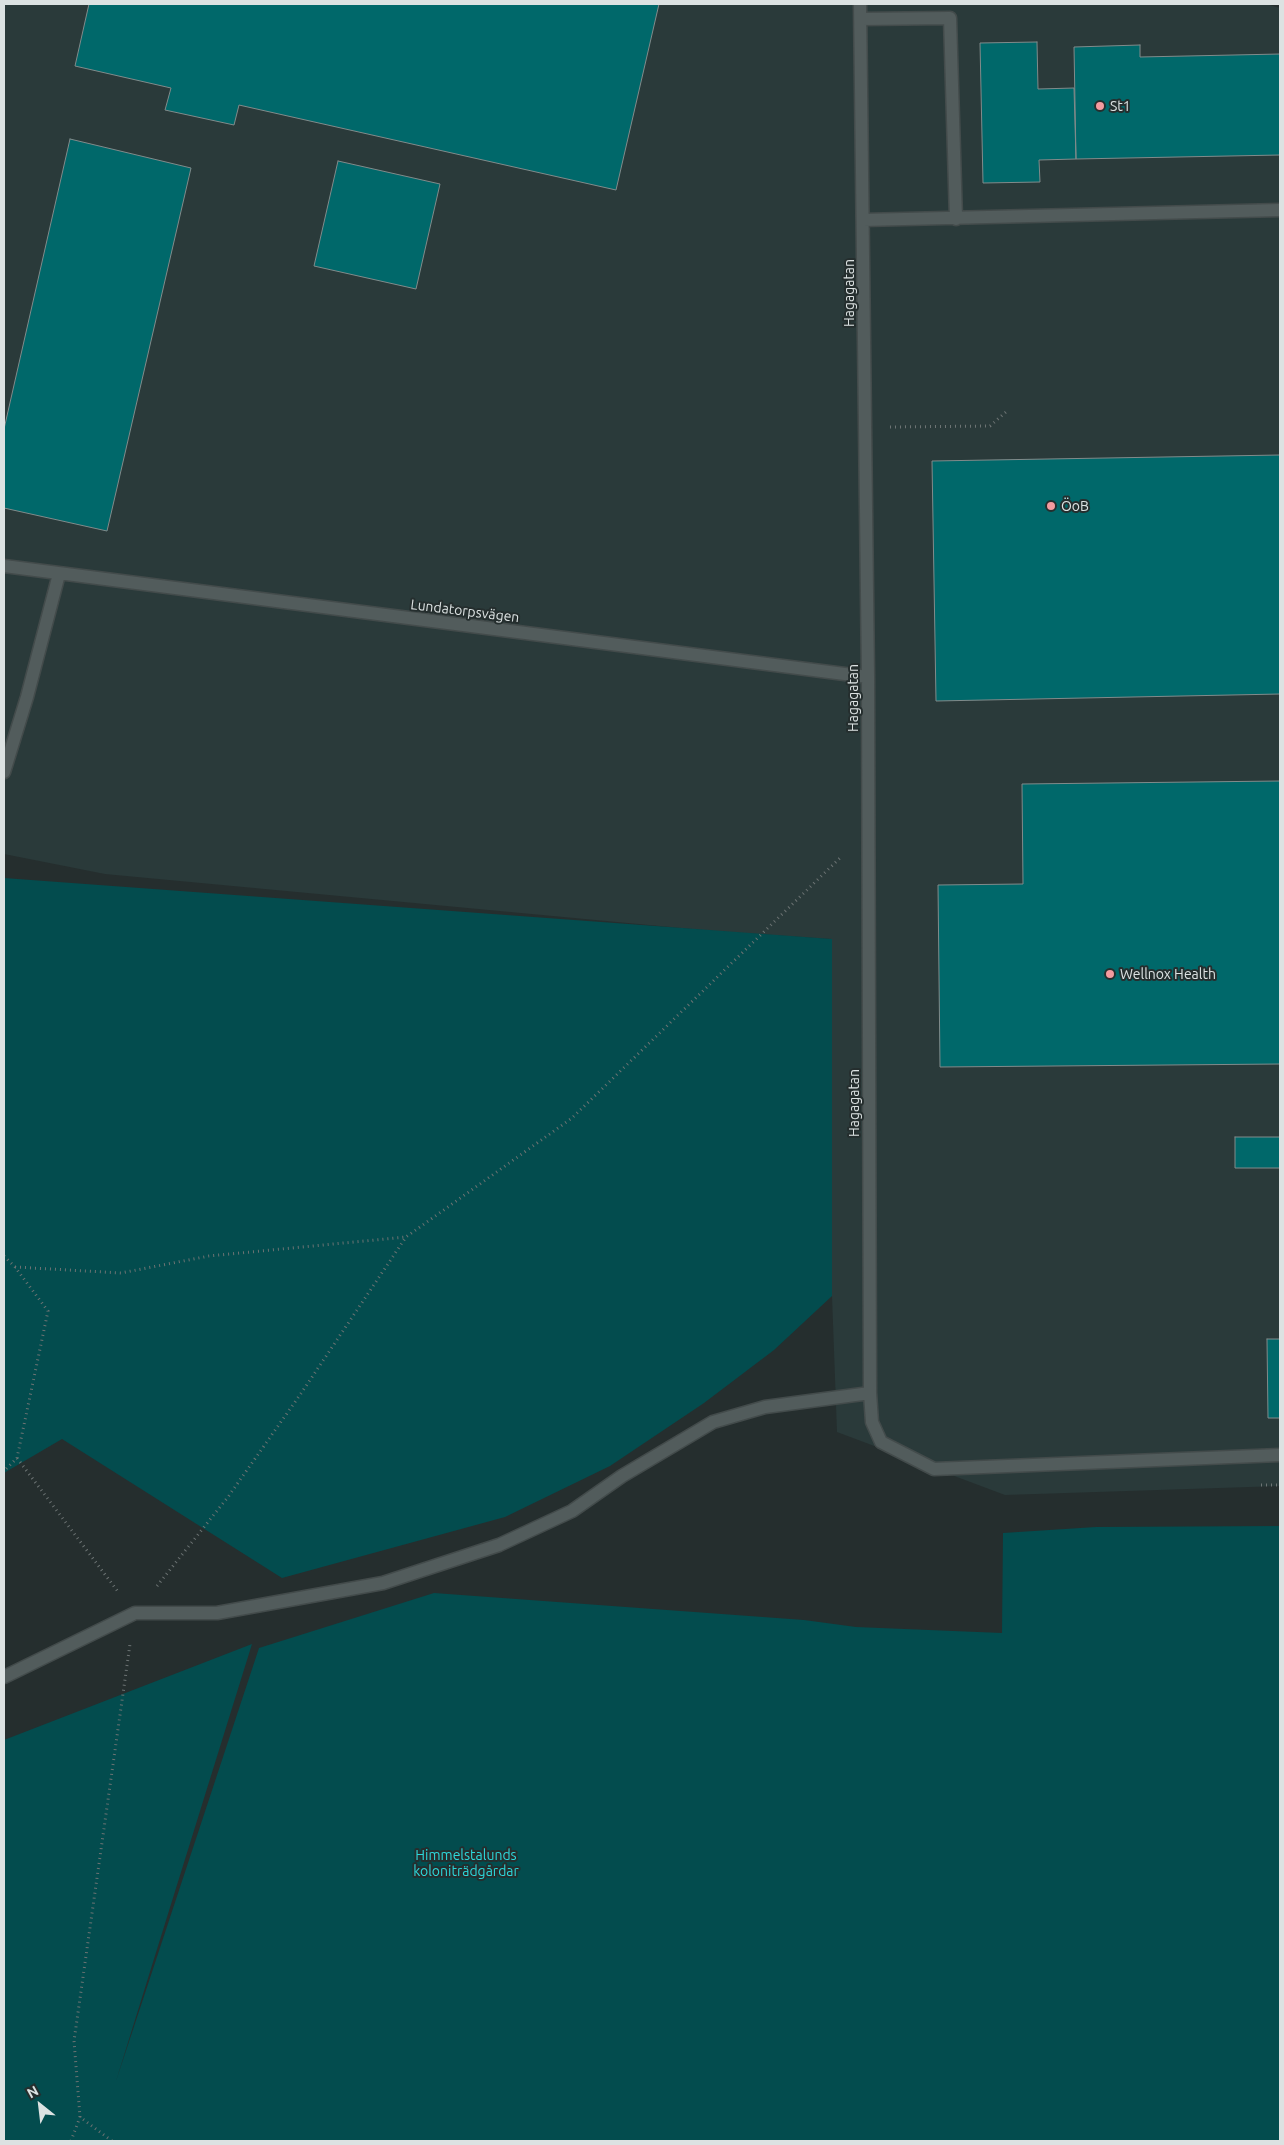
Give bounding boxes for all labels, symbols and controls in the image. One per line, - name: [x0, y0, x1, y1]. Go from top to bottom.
- place label: St1: [1110, 98, 1131, 114]
- marker: St1: [1094, 100, 1106, 112]
- street label: Hagagatan: [841, 259, 857, 327]
- place label: ÖoB: [1061, 498, 1089, 514]
- marker: ÖoB: [1045, 500, 1057, 512]
- street label: Lundatorpsvägen: [410, 596, 520, 626]
- street label: Hagagatan: [845, 664, 861, 732]
- place label: Wellnox Health: [1120, 966, 1216, 982]
- marker: Wellnox Health: [1104, 968, 1116, 980]
- street label: Hagagatan: [846, 1069, 862, 1137]
- park label: Himmelstalunds koloniträdgårdar: [413, 1847, 519, 1880]
- north arrow: [15, 2080, 65, 2130]
- text: N: [24, 2082, 41, 2101]

